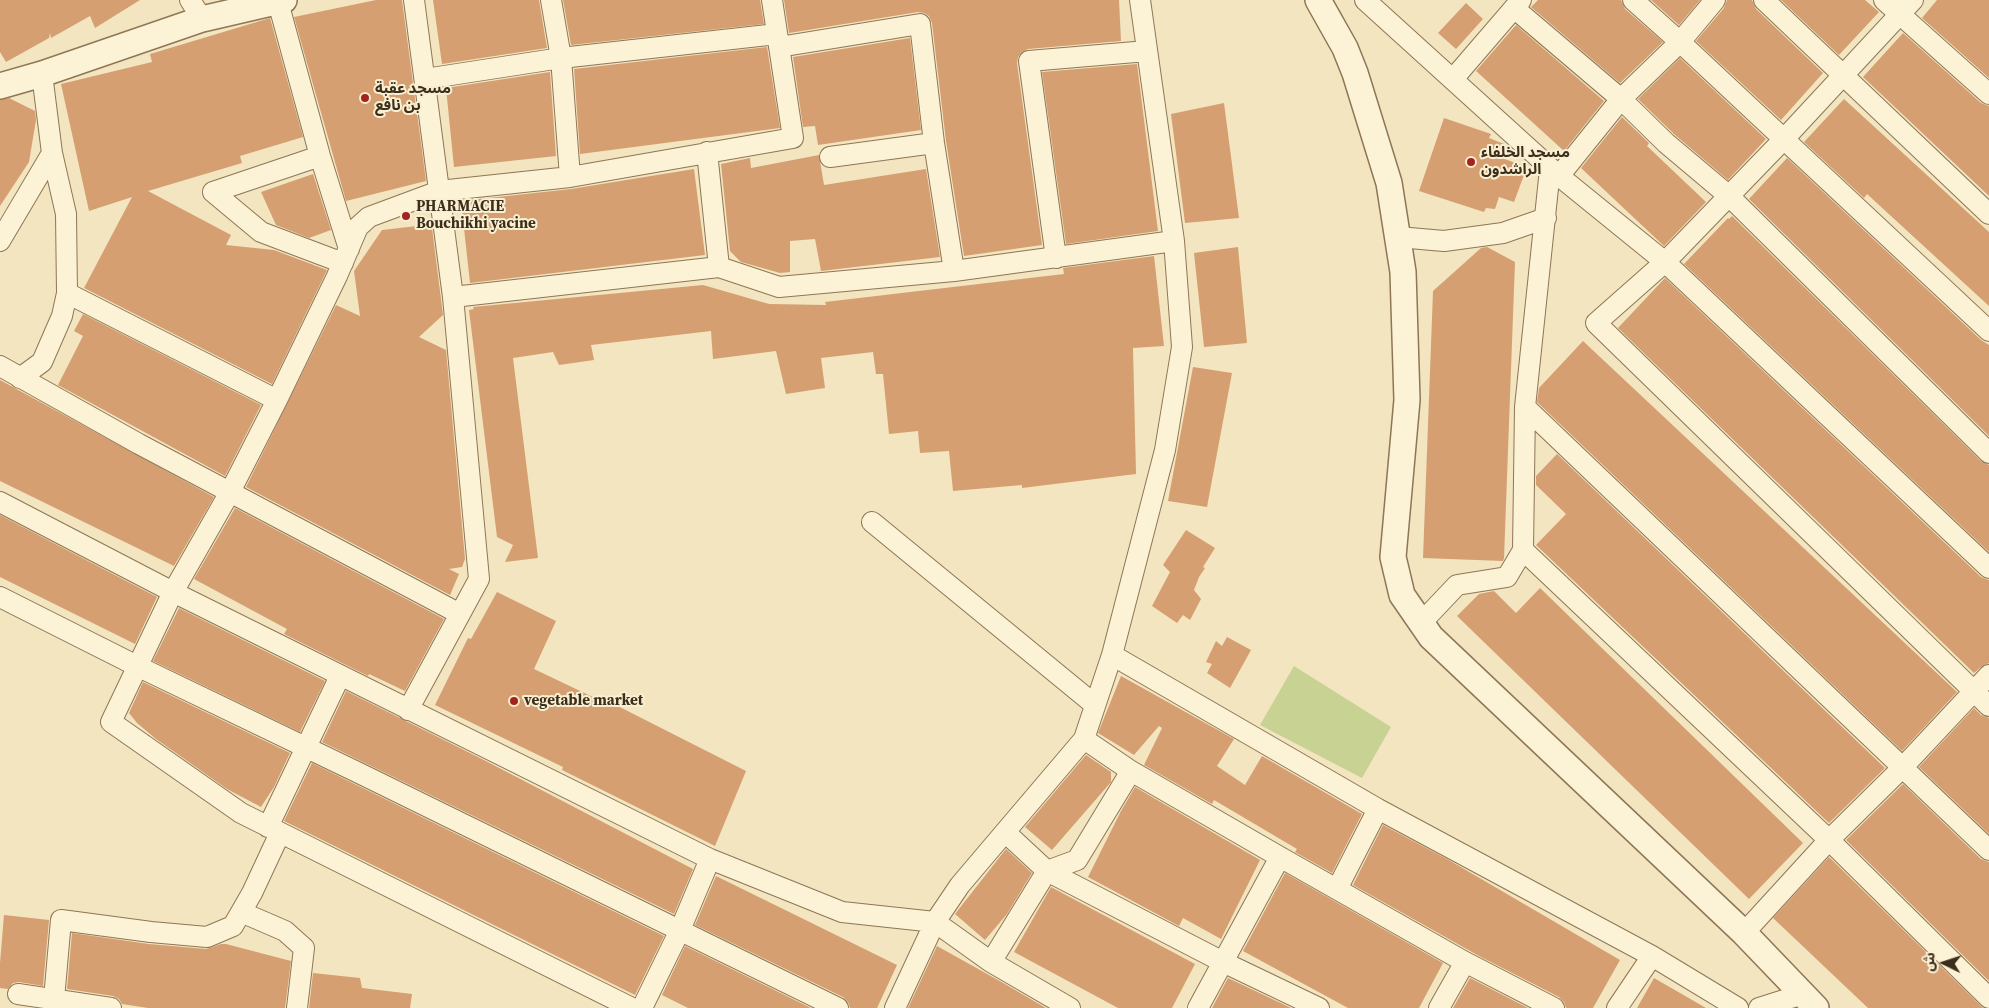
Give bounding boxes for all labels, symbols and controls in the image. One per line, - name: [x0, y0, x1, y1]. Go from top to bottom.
- place label: مسجد عقبة بن نافع: [375, 80, 451, 115]
- marker: مسجد عقبة بن نافع: [359, 92, 371, 104]
- place label: مسجد الخلفاء الراشدون: [1481, 144, 1570, 179]
- marker: مسجد الخلفاء الراشدون: [1465, 156, 1477, 168]
- place label: PHARMACIE Bouchikhi yacine: [416, 198, 536, 233]
- marker: PHARMACIE Bouchikhi yacine: [400, 210, 412, 222]
- place label: vegetable market: [524, 692, 643, 710]
- marker: vegetable market: [508, 695, 520, 707]
- north arrow: [1919, 938, 1969, 988]
- text: ش: [1918, 952, 1940, 972]

